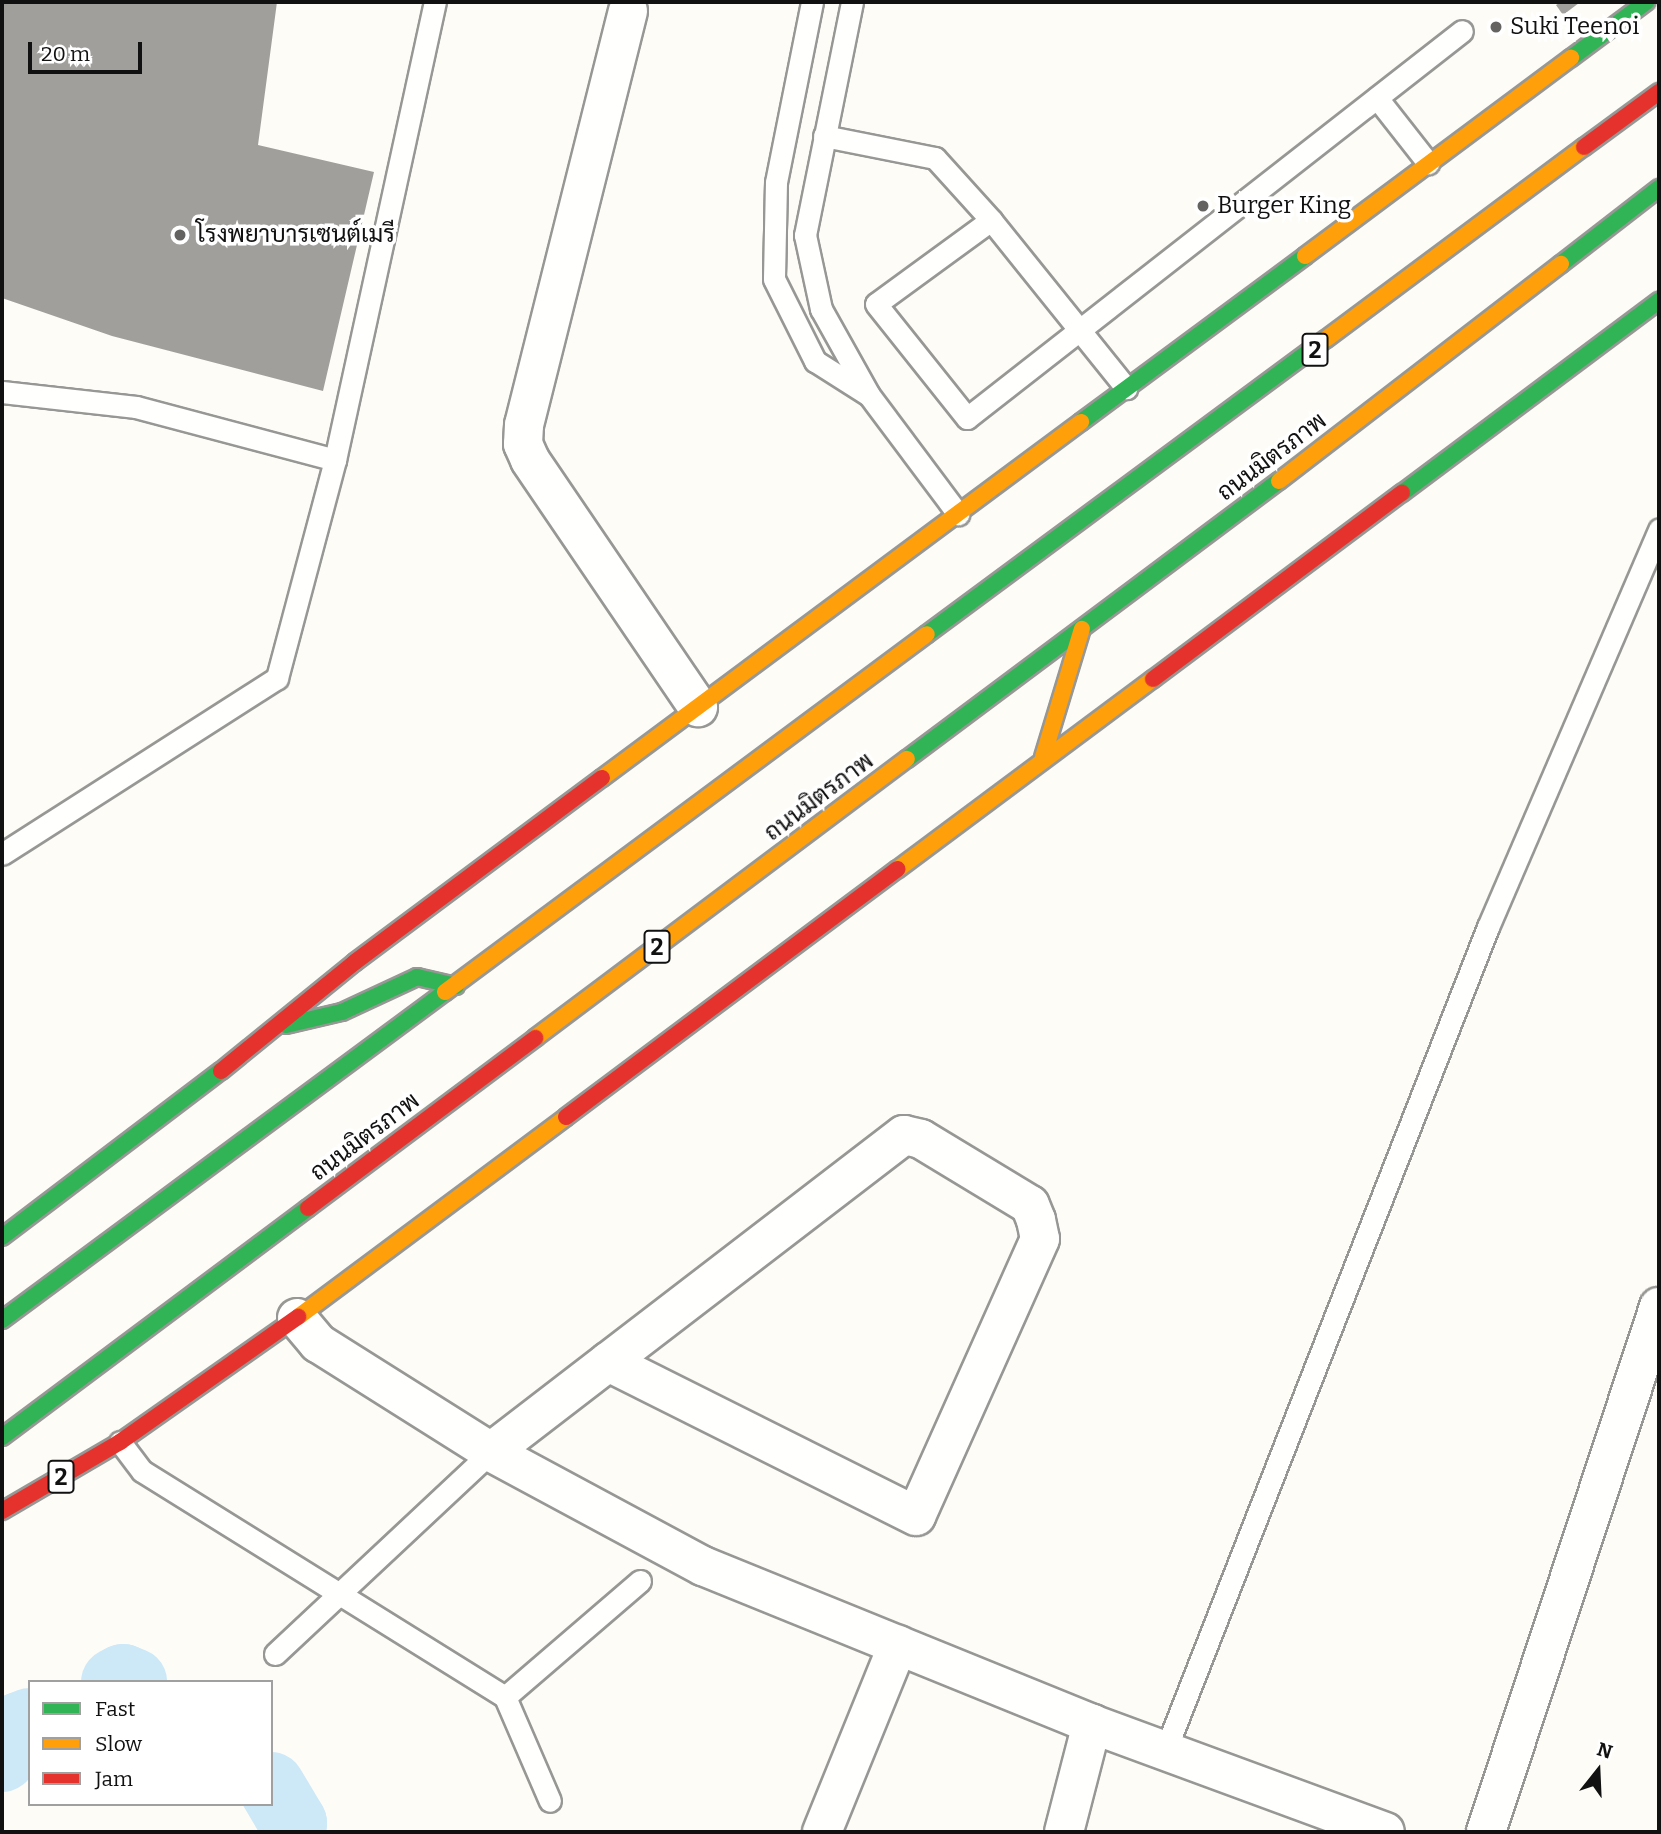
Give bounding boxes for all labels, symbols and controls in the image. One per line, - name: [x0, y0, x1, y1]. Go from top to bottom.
- place label: Suki Teenoi: [1510, 13, 1639, 41]
- marker: Suki Teenoi: [1488, 19, 1504, 35]
- scale bar: [32, 28, 145, 72]
- text: 20 m: [41, 41, 90, 67]
- place label: Burger King: [1217, 192, 1351, 220]
- marker: Burger King: [1195, 198, 1211, 214]
- place label: โรงพยาบารเซนต์เมรี: [196, 221, 395, 249]
- marker: โรงพยาบารเซนต์เมรี: [170, 225, 190, 245]
- road number: 2: [1301, 330, 1329, 370]
- street label: ถนนมิตรภาพ: [1212, 407, 1332, 507]
- street label: ถนนมิตรภาพ: [759, 747, 879, 847]
- road number: 2: [643, 928, 671, 966]
- street label: ถนนมิตรภาพ: [305, 1087, 425, 1187]
- road number: 2: [47, 1458, 75, 1496]
- legend: [28, 1680, 273, 1806]
- text: Fast: [95, 1696, 135, 1722]
- text: Slow: [95, 1731, 142, 1757]
- north arrow: [1563, 1736, 1633, 1806]
- text: N: [1594, 1737, 1615, 1764]
- text: Jam: [95, 1766, 133, 1792]

